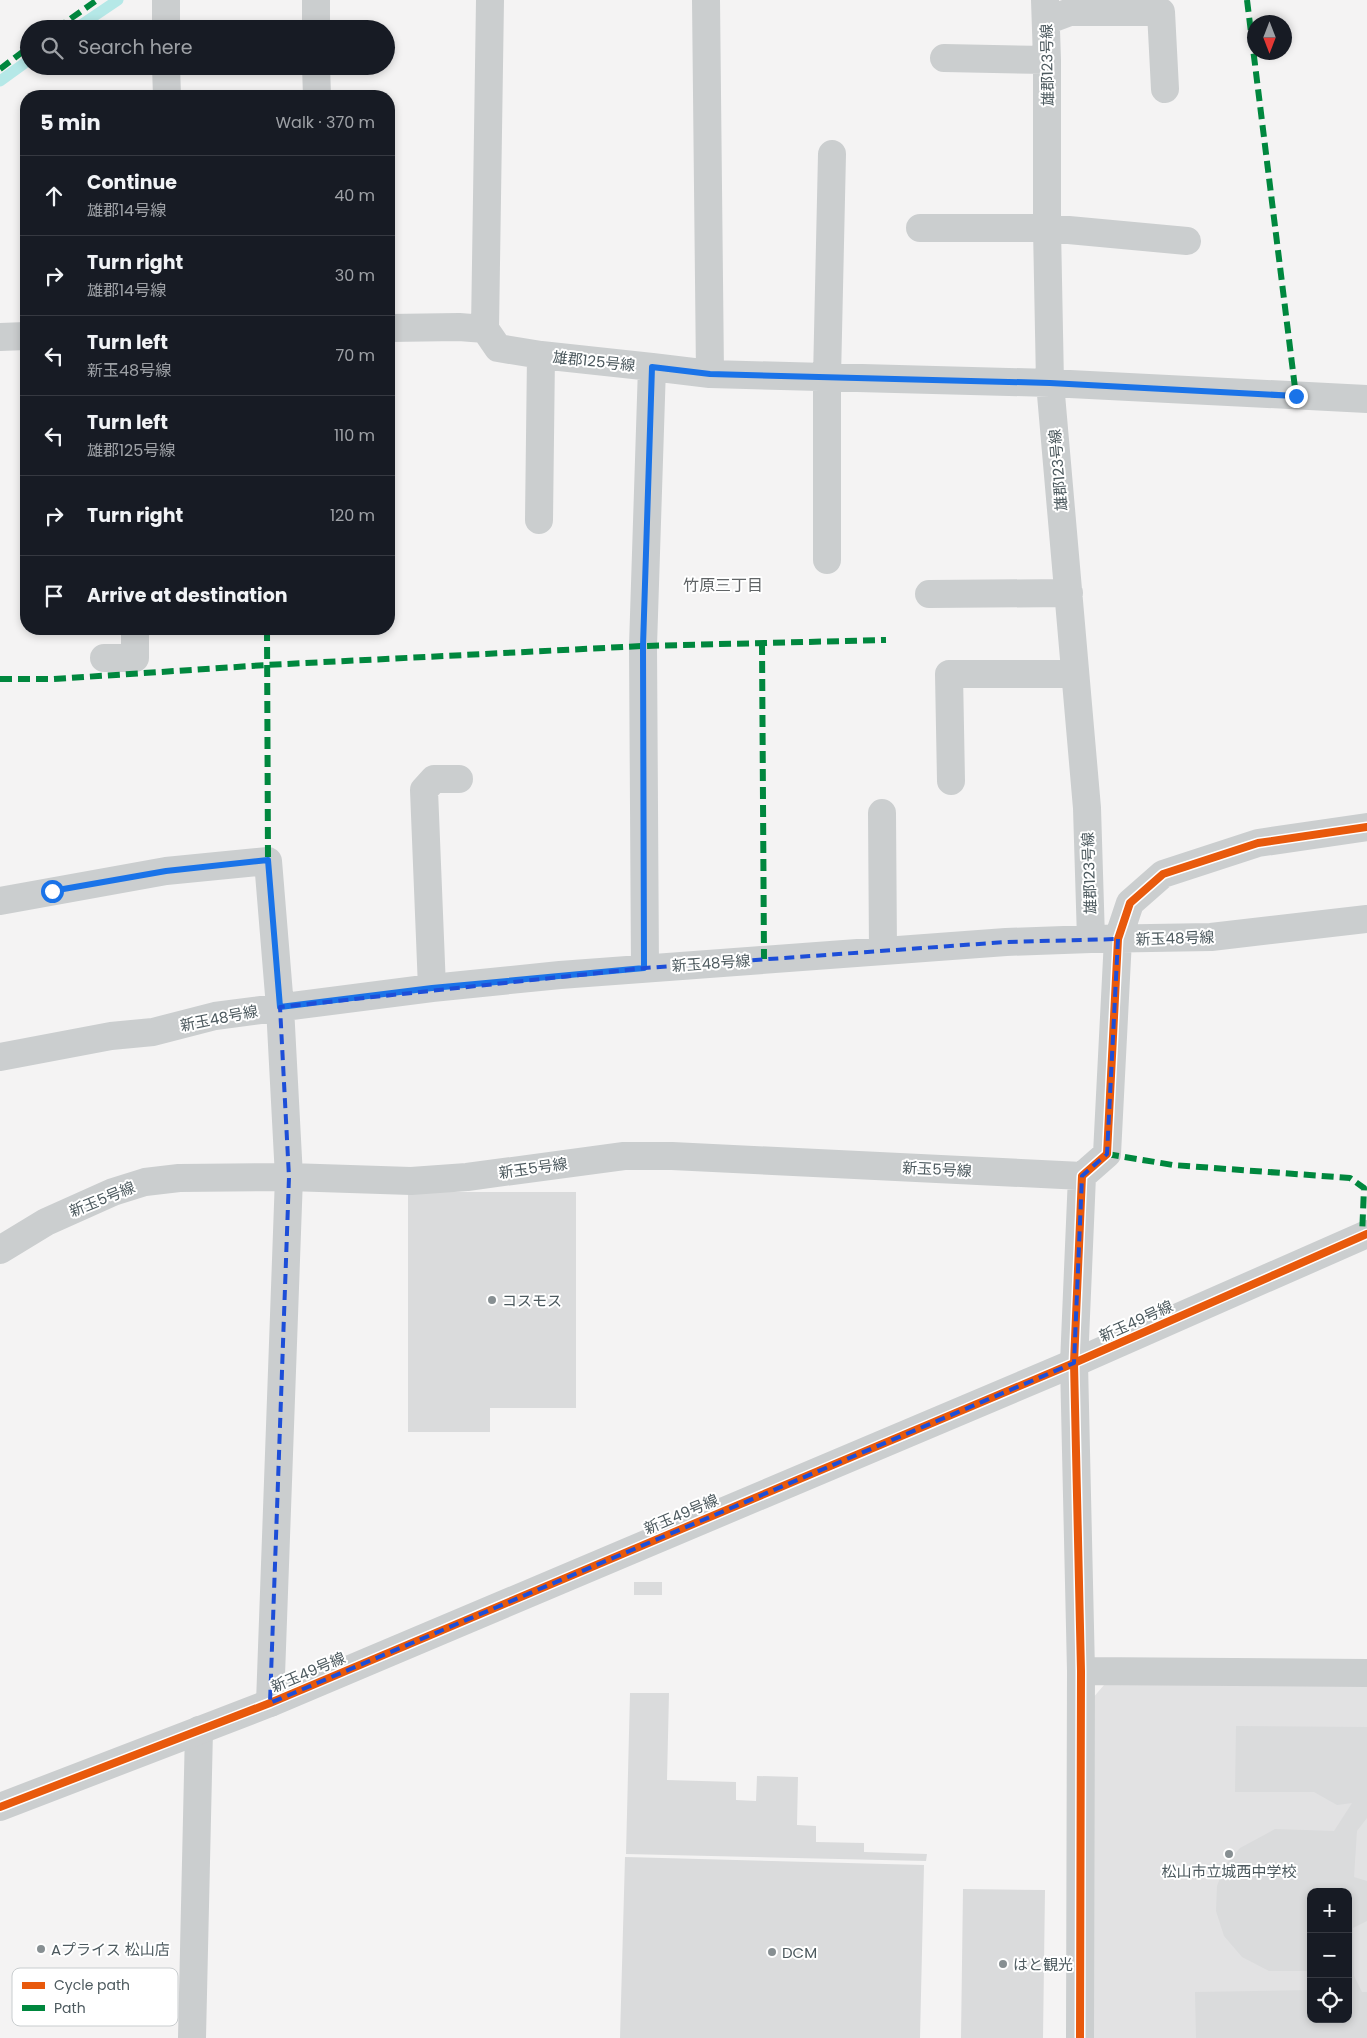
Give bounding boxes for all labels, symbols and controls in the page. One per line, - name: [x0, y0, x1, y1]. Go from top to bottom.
- north arrow: [1247, 15, 1292, 60]
- search box: [20, 20, 395, 75]
- street label: 雄郡123号線: [1036, 24, 1058, 106]
- icon: search: [38, 34, 66, 62]
- text: Search here: [78, 34, 192, 61]
- text: 5 min: [40, 108, 101, 137]
- text: Walk · 370 m: [275, 111, 375, 134]
- text: Continue: [87, 169, 177, 196]
- icon: ahead: [40, 182, 68, 210]
- text: 40 m: [334, 184, 375, 207]
- text: 雄郡14号線: [87, 199, 166, 222]
- text: Turn right: [87, 249, 183, 276]
- icon: right: [40, 262, 68, 290]
- text: 30 m: [335, 264, 375, 287]
- text: 雄郡14号線: [87, 279, 166, 302]
- text: Turn left: [87, 329, 168, 356]
- icon: left: [40, 342, 68, 370]
- text: 70 m: [335, 344, 375, 367]
- street label: 雄郡125号線: [552, 346, 636, 376]
- text: 新玉48号線: [87, 359, 171, 382]
- route end: [1285, 385, 1308, 408]
- text: Turn left: [87, 409, 168, 436]
- icon: left: [40, 422, 68, 450]
- text: 110 m: [334, 424, 375, 447]
- street label: 雄郡123号線: [1044, 428, 1072, 512]
- text: 雄郡125号線: [87, 439, 175, 462]
- icon: right: [40, 502, 68, 530]
- text: Turn right: [87, 502, 183, 529]
- text: 120 m: [330, 504, 375, 527]
- district label: 竹原三丁目: [683, 574, 763, 597]
- icon: arrive: [40, 582, 68, 610]
- text: Arrive at destination: [87, 582, 288, 609]
- street label: 雄郡123号線: [1077, 832, 1101, 914]
- route start: [41, 880, 64, 903]
- street label: 新玉48号線: [1135, 926, 1215, 950]
- street label: 新玉48号線: [671, 950, 751, 976]
- street label: 新玉48号線: [178, 1000, 260, 1036]
- street label: 新玉5号線: [497, 1153, 569, 1183]
- street label: 新玉5号線: [902, 1157, 972, 1181]
- street label: 新玉5号線: [66, 1176, 138, 1222]
- place label: コスモス: [502, 1290, 562, 1311]
- marker: コスモス: [486, 1294, 498, 1306]
- street label: 新玉49号線: [1096, 1295, 1176, 1347]
- street label: 新玉49号線: [641, 1489, 721, 1539]
- street label: 新玉49号線: [268, 1647, 348, 1697]
- marker: 松山市立城西中学校: [1223, 1848, 1235, 1860]
- place label: 松山市立城西中学校: [1161, 1861, 1297, 1882]
- map controls: [1307, 1888, 1352, 2023]
- button: +: [1307, 1888, 1352, 1933]
- button: −: [1307, 1933, 1352, 1978]
- place label: Aプライス 松山店: [51, 1939, 170, 1960]
- place label: DCM: [782, 1942, 817, 1963]
- marker: Aプライス 松山店: [35, 1943, 47, 1955]
- marker: DCM: [766, 1946, 778, 1958]
- place label: はと観光: [1013, 1954, 1073, 1975]
- marker: はと観光: [997, 1958, 1009, 1970]
- legend: [12, 1968, 178, 2026]
- text: Cycle path: [54, 1975, 130, 1995]
- button: locate: [1307, 1978, 1352, 2023]
- text: Path: [54, 1998, 86, 2018]

